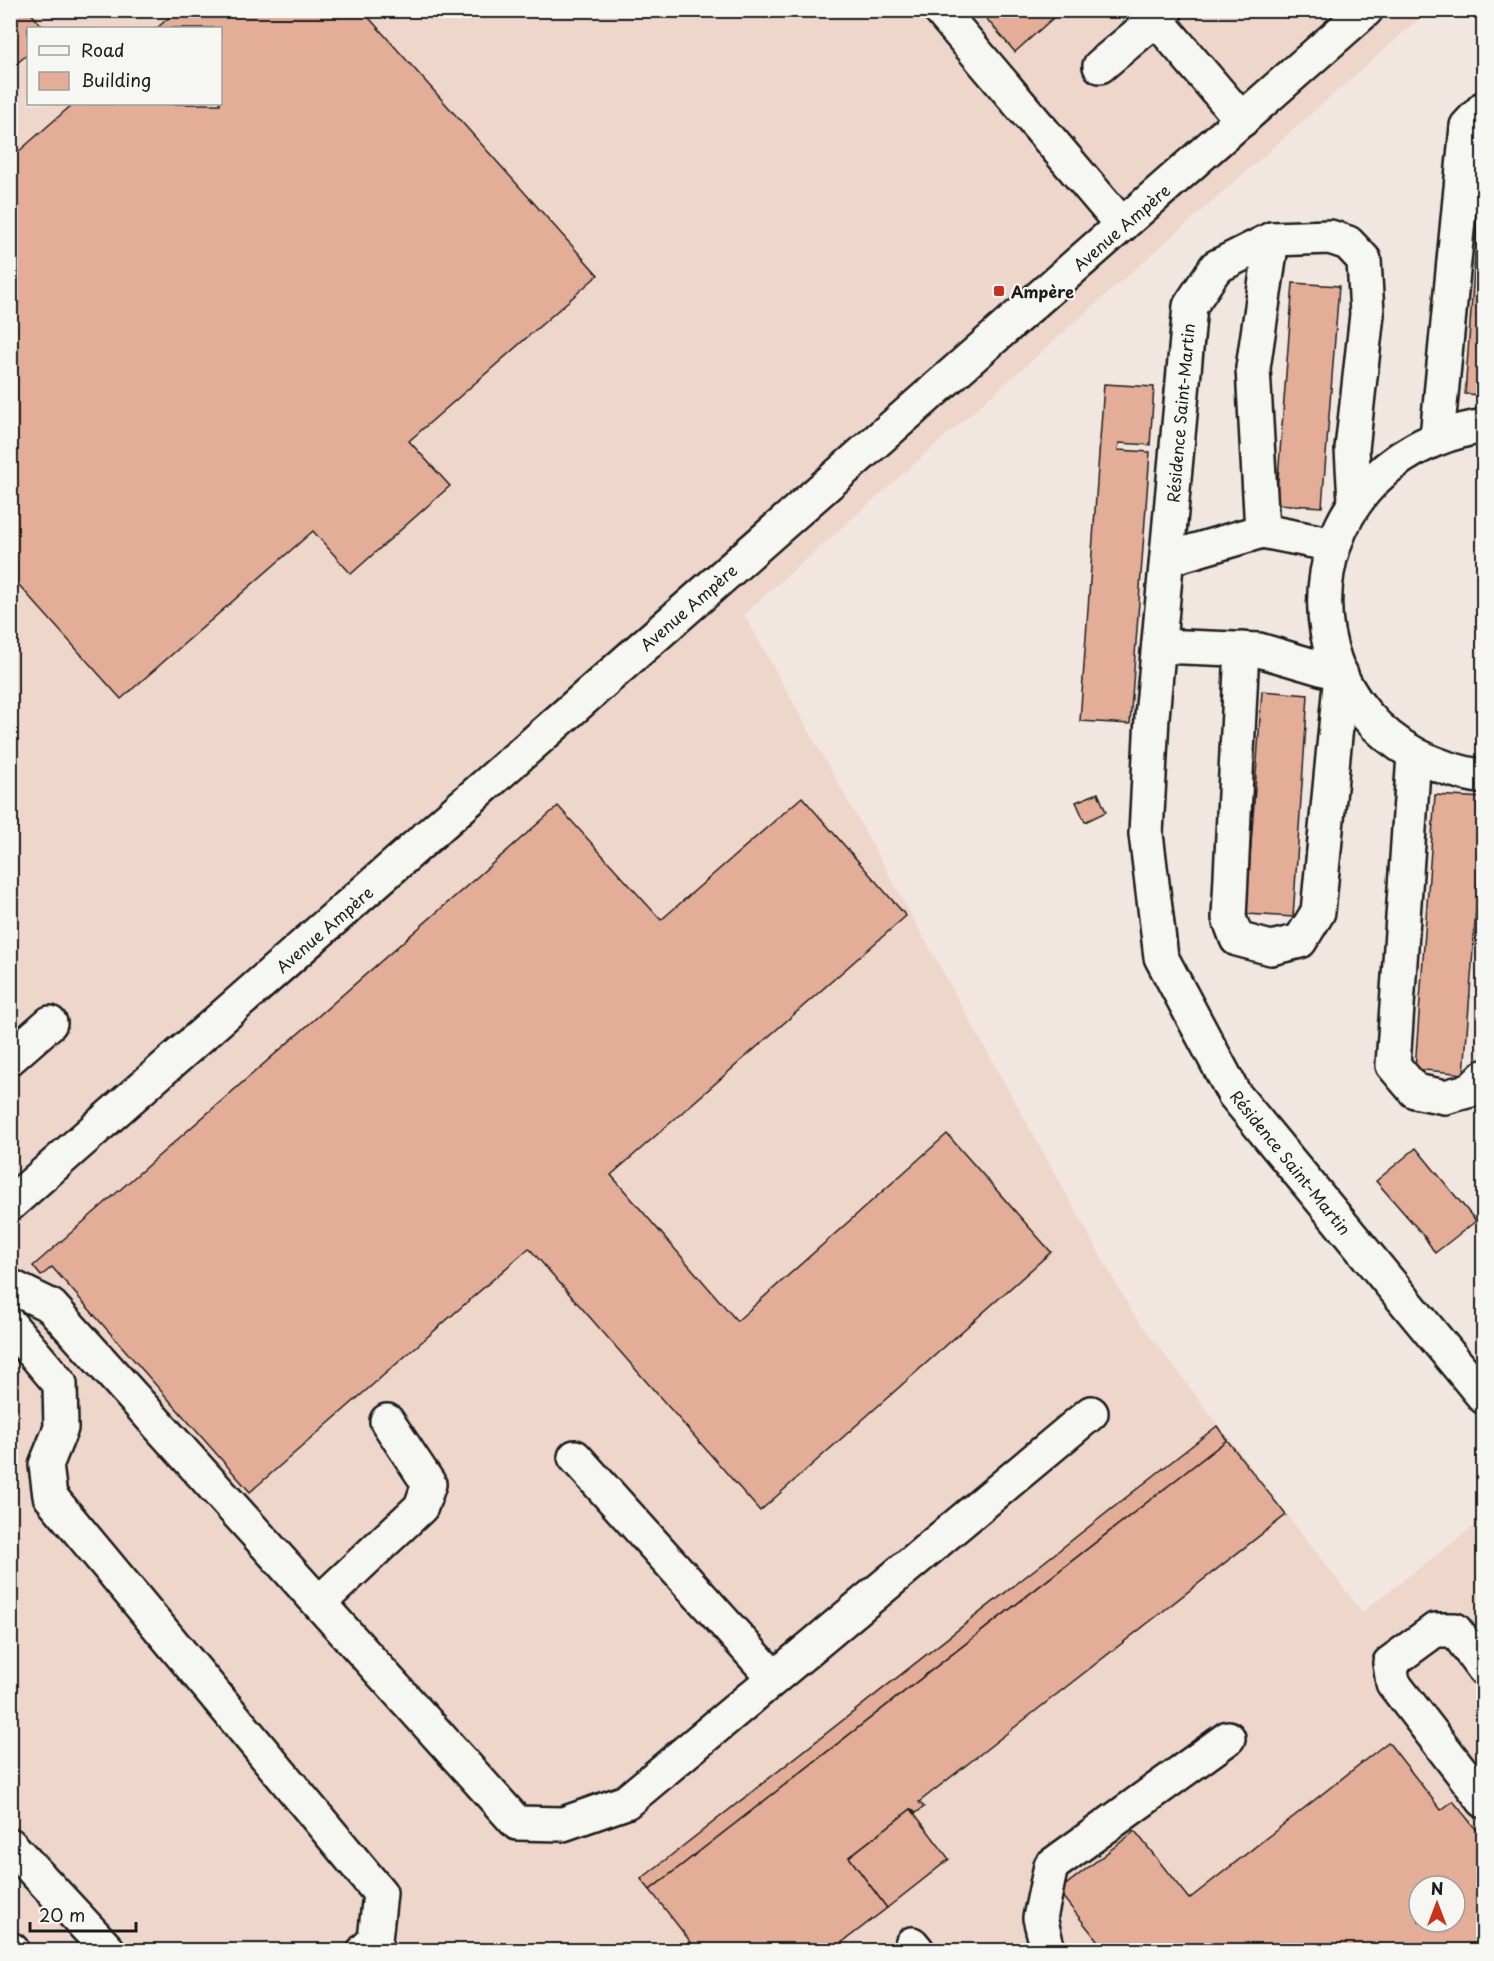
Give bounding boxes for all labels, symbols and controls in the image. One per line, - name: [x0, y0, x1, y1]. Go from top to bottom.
- legend: [27, 27, 222, 105]
- text: Road: [81, 36, 125, 63]
- text: Building: [81, 66, 151, 93]
- street label: Avenue Ampère: [1067, 178, 1175, 276]
- place label: Ampère: [1011, 279, 1074, 303]
- marker: Ampère: [992, 284, 1006, 298]
- street label: Résidence Saint-Martin: [1160, 322, 1200, 504]
- street label: Avenue Ampère: [634, 558, 742, 656]
- street label: Avenue Ampère: [270, 880, 378, 978]
- street label: Résidence Saint-Martin: [1225, 1085, 1357, 1239]
- north arrow: [1407, 1874, 1467, 1934]
- text: N: [1431, 1876, 1443, 1900]
- scale bar: [30, 1895, 136, 1933]
- text: 20 m: [39, 1901, 85, 1928]

